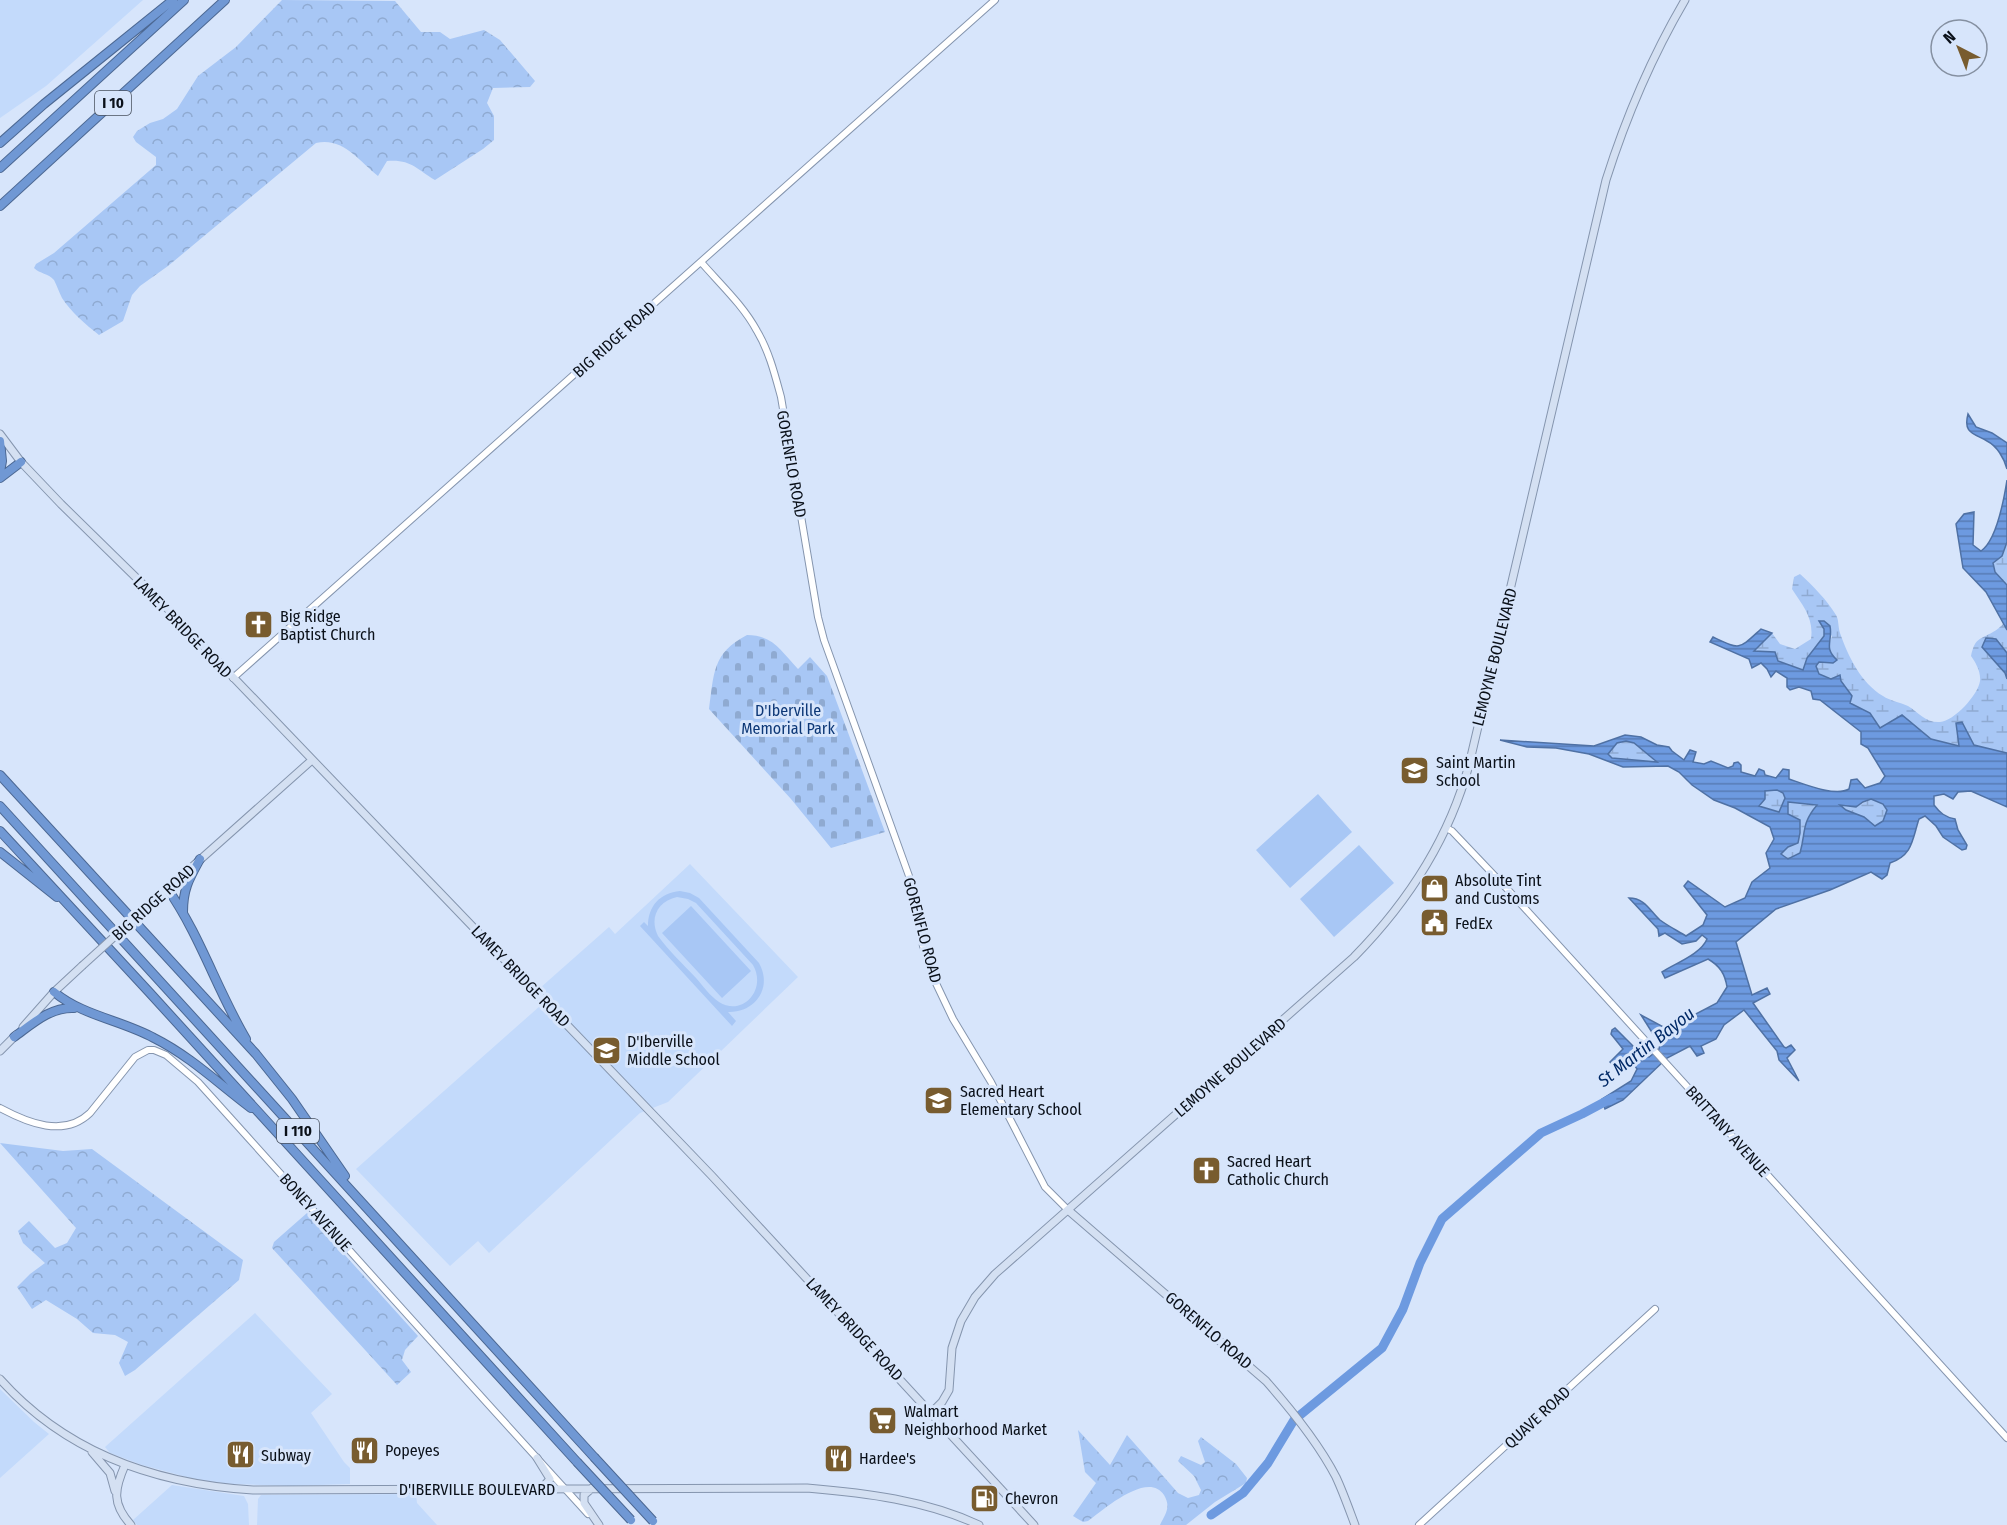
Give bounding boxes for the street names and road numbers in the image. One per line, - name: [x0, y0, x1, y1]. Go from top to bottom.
- road number: I 10: [95, 91, 131, 115]
- street label: BIG RIDGE ROAD: [569, 297, 660, 381]
- street label: GORENFLO ROAD: [773, 409, 810, 519]
- street label: LAMEY BRIDGE ROAD: [129, 573, 236, 682]
- street label: LEMOYNE BOULEVARD: [1468, 586, 1521, 728]
- street label: BIG RIDGE ROAD: [108, 860, 199, 944]
- street label: GORENFLO ROAD: [899, 875, 946, 985]
- street label: LAMEY BRIDGE ROAD: [467, 922, 574, 1031]
- street label: LEMOYNE BOULEVARD: [1171, 1014, 1290, 1121]
- street label: BRITTANY AVENUE: [1682, 1082, 1774, 1181]
- road number: I 110: [277, 1119, 319, 1143]
- street label: BONEY AVENUE: [276, 1170, 356, 1255]
- street label: LAMEY BRIDGE ROAD: [802, 1274, 907, 1385]
- street label: GORENFLO ROAD: [1161, 1288, 1256, 1373]
- street label: QUAVE ROAD: [1500, 1382, 1574, 1453]
- street label: D'IBERVILLE BOULEVARD: [399, 1480, 555, 1499]

